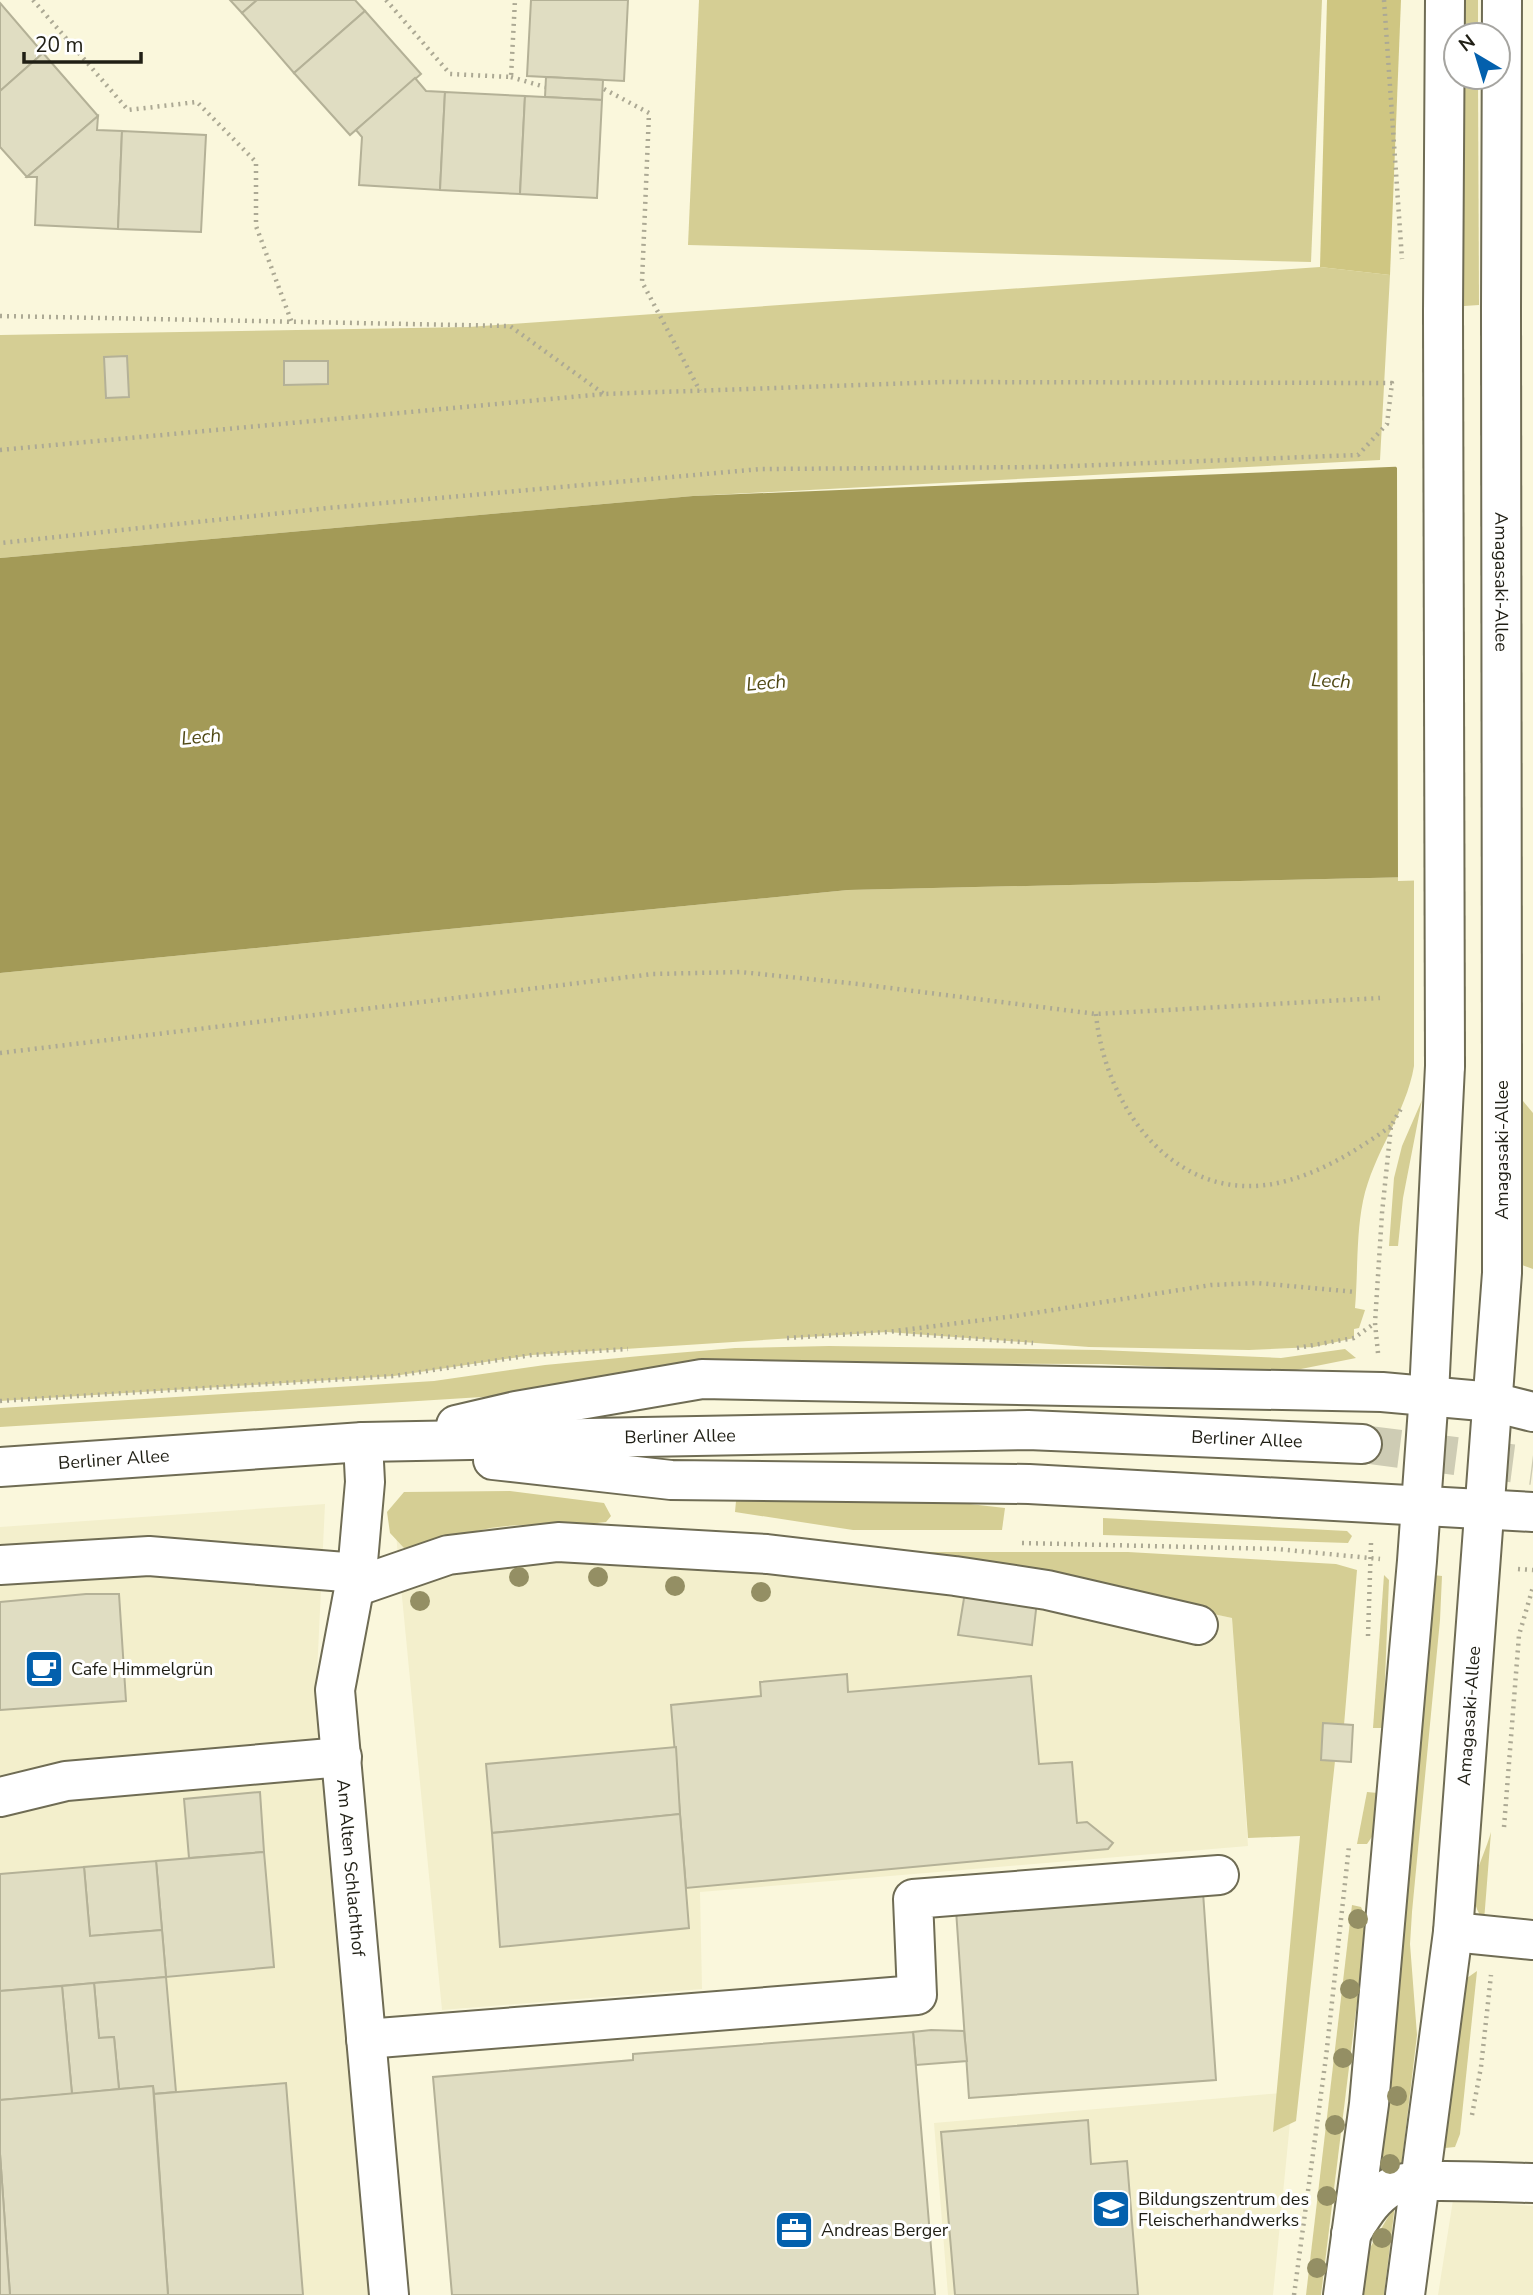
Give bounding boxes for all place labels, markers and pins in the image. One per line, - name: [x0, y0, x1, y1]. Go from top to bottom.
- cafe icon: Cafe Himmelgrün: [23, 1648, 65, 1690]
- place label: Cafe Himmelgrün: [71, 1657, 213, 1681]
- place label: Bildungszentrum des Fleischerhandwerks: [1138, 2187, 1309, 2232]
- school or university icon: Bildungszentrum des Fleischerhandwerks: [1090, 2188, 1132, 2230]
- office icon: Andreas Berger: [773, 2209, 815, 2251]
- place label: Andreas Berger: [821, 2218, 949, 2242]

